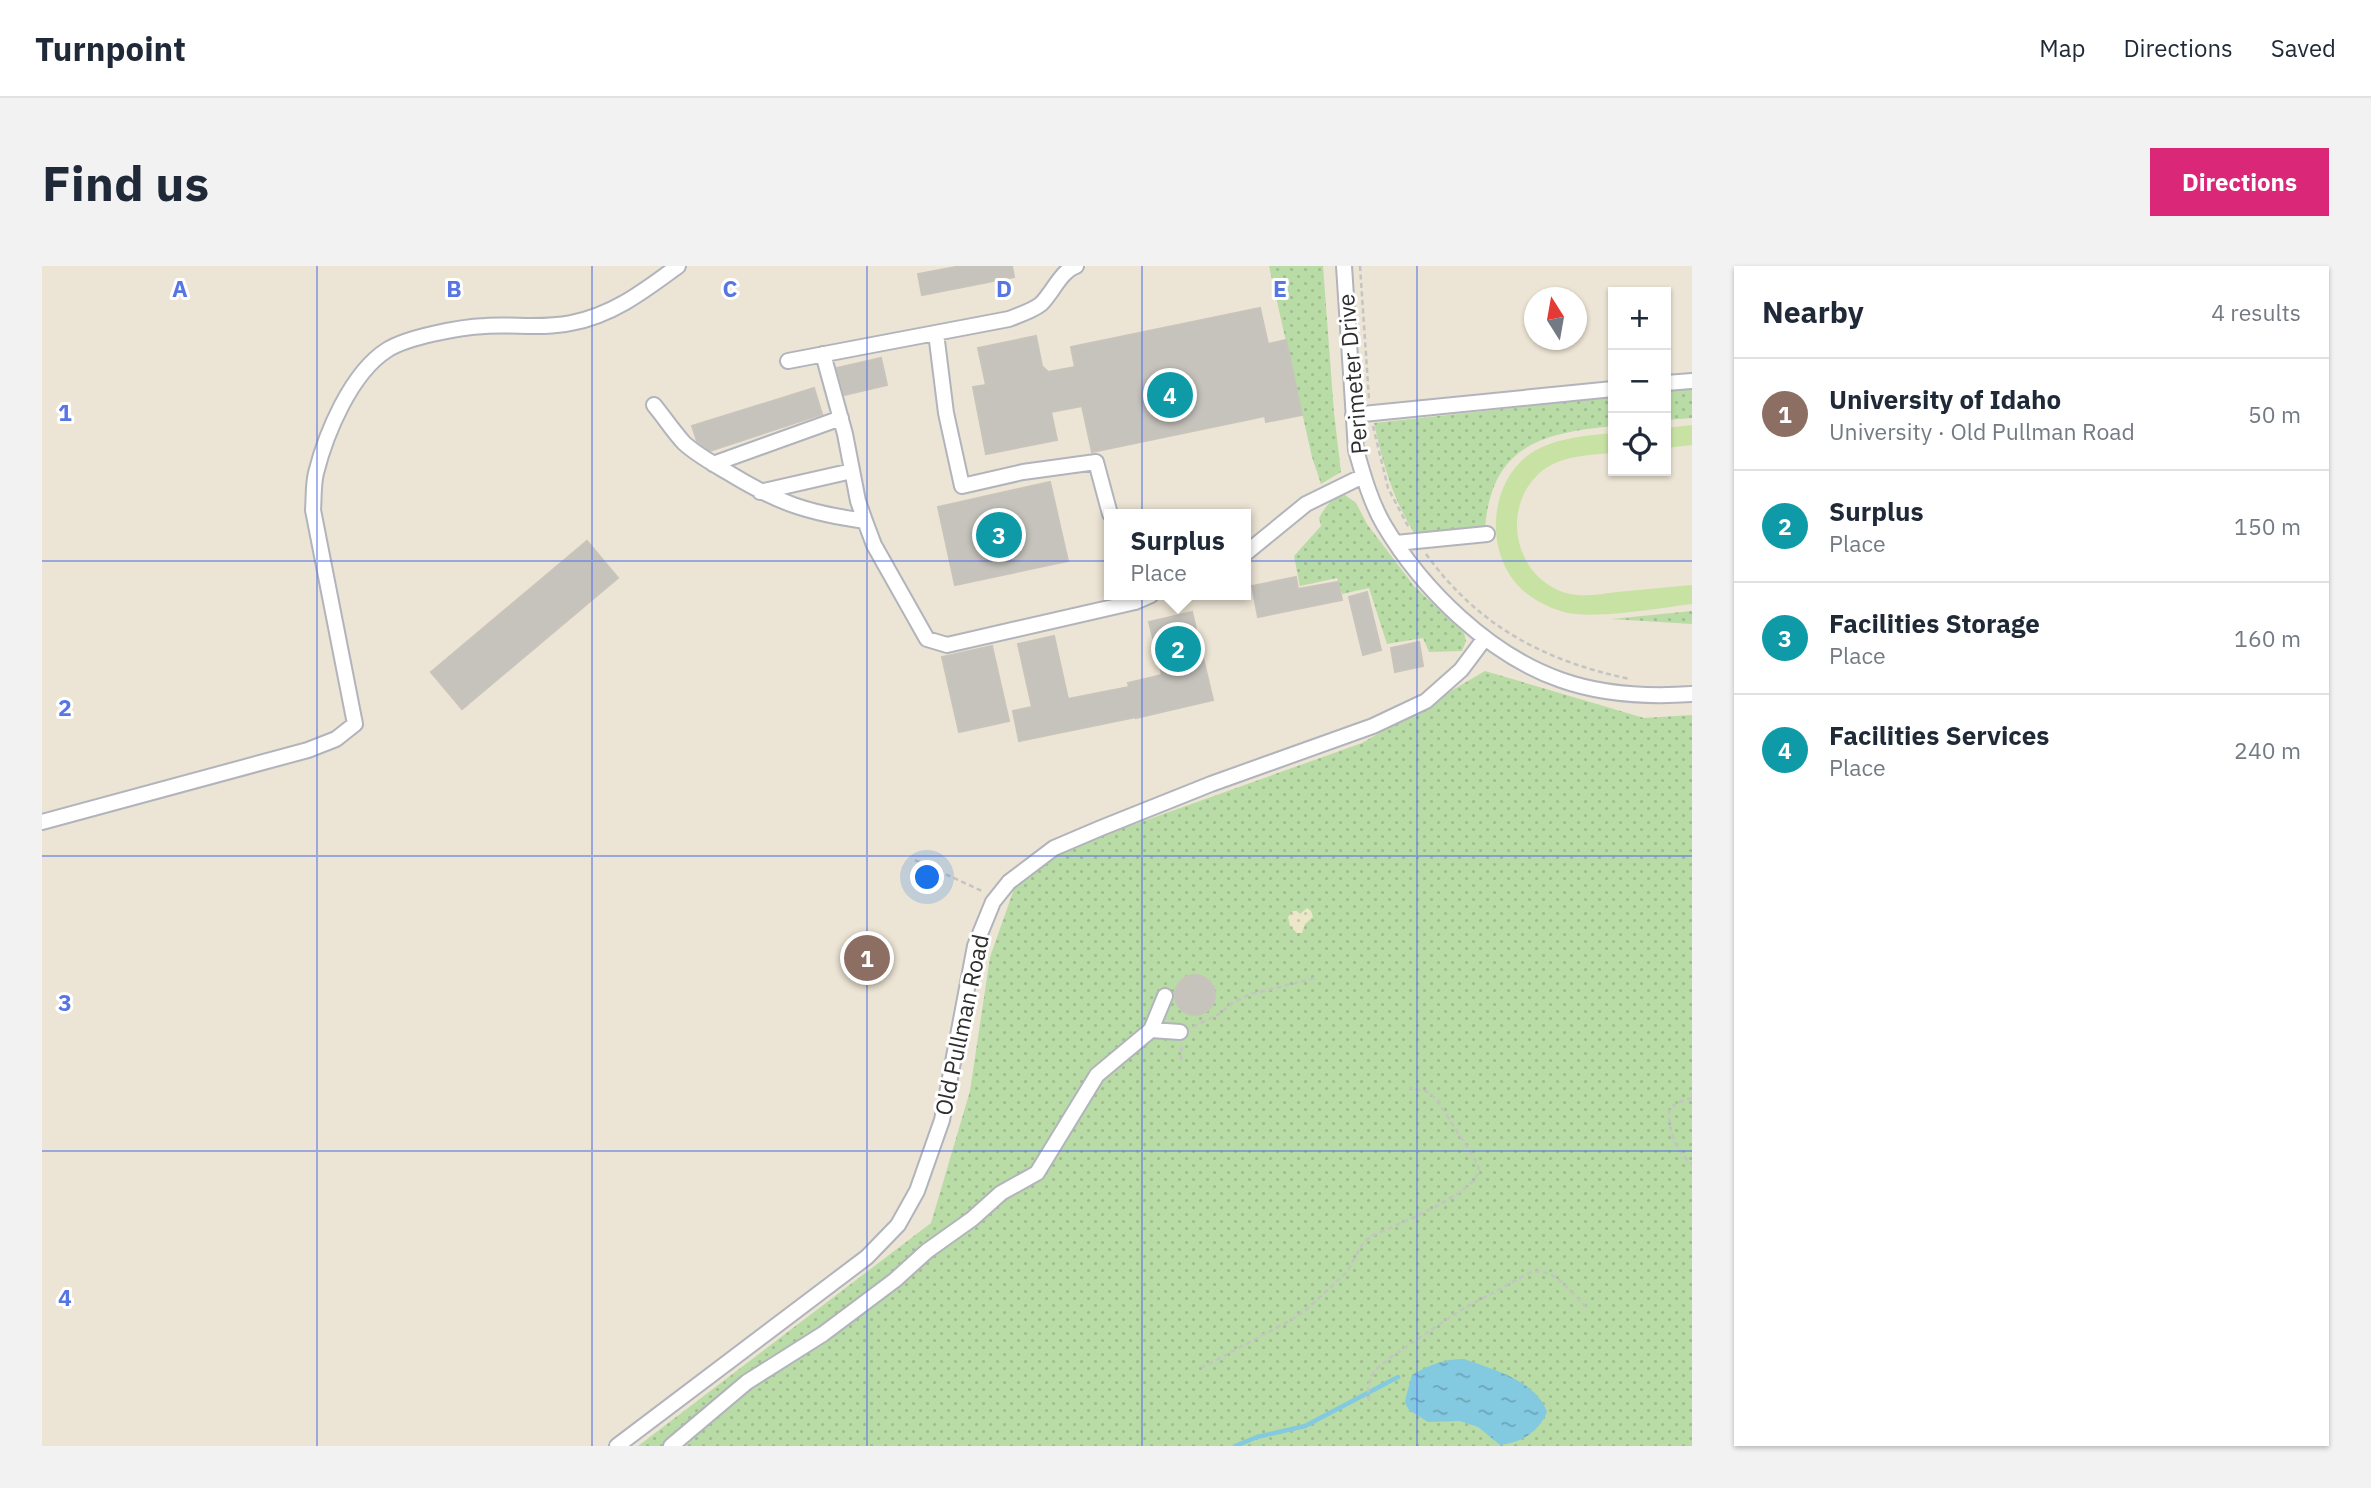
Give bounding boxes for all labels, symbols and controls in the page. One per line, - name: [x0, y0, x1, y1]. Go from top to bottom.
- text: Turnpoint: [35, 27, 186, 70]
- text: Map: [2039, 32, 2085, 64]
- text: Directions: [2123, 32, 2233, 64]
- text: Saved: [2271, 32, 2336, 64]
- button: Directions: [2150, 148, 2329, 216]
- text: Find us: [42, 151, 209, 214]
- text: A: [172, 273, 188, 303]
- text: B: [446, 273, 462, 303]
- text: C: [723, 273, 738, 303]
- text: D: [996, 273, 1012, 303]
- text: E: [1273, 273, 1287, 303]
- north arrow: [1524, 287, 1587, 350]
- map controls: [1608, 287, 1671, 476]
- button: +: [1608, 287, 1671, 350]
- text: Nearby: [1762, 292, 1864, 331]
- street label: Perimeter Drive: [1330, 293, 1374, 456]
- text: 4 results: [2211, 297, 2301, 327]
- button: −: [1608, 350, 1671, 413]
- pin: 4: [1147, 369, 1193, 421]
- text: University of Idaho: [1829, 382, 2061, 416]
- text: 1: [58, 397, 72, 427]
- text: 1: [1778, 399, 1792, 429]
- text: 50 m: [2248, 399, 2301, 429]
- button: locate: [1608, 413, 1671, 476]
- text: University · Old Pullman Road: [1829, 416, 2135, 446]
- text: Surplus: [1829, 494, 1924, 528]
- pin: 3: [976, 509, 1022, 561]
- popup: [1104, 509, 1251, 600]
- text: 2: [1778, 511, 1792, 541]
- text: 150 m: [2234, 511, 2301, 541]
- text: Surplus: [1130, 523, 1225, 557]
- text: Place: [1829, 528, 1886, 558]
- text: Place: [1130, 557, 1187, 587]
- text: Facilities Storage: [1829, 606, 2040, 640]
- pin: 2: [1155, 623, 1201, 675]
- text: 3: [1778, 623, 1792, 653]
- text: 160 m: [2234, 623, 2301, 653]
- text: Place: [1829, 640, 1886, 670]
- text: 2: [58, 692, 72, 722]
- text: Facilities Services: [1829, 718, 2049, 752]
- text: 4: [1778, 735, 1792, 765]
- text: 240 m: [2234, 735, 2301, 765]
- text: Place: [1829, 752, 1886, 782]
- your location: [910, 860, 944, 894]
- street label: Old Pullman Road: [927, 931, 995, 1118]
- pin: 1: [844, 932, 890, 984]
- text: 3: [58, 987, 72, 1017]
- text: 4: [58, 1282, 72, 1312]

